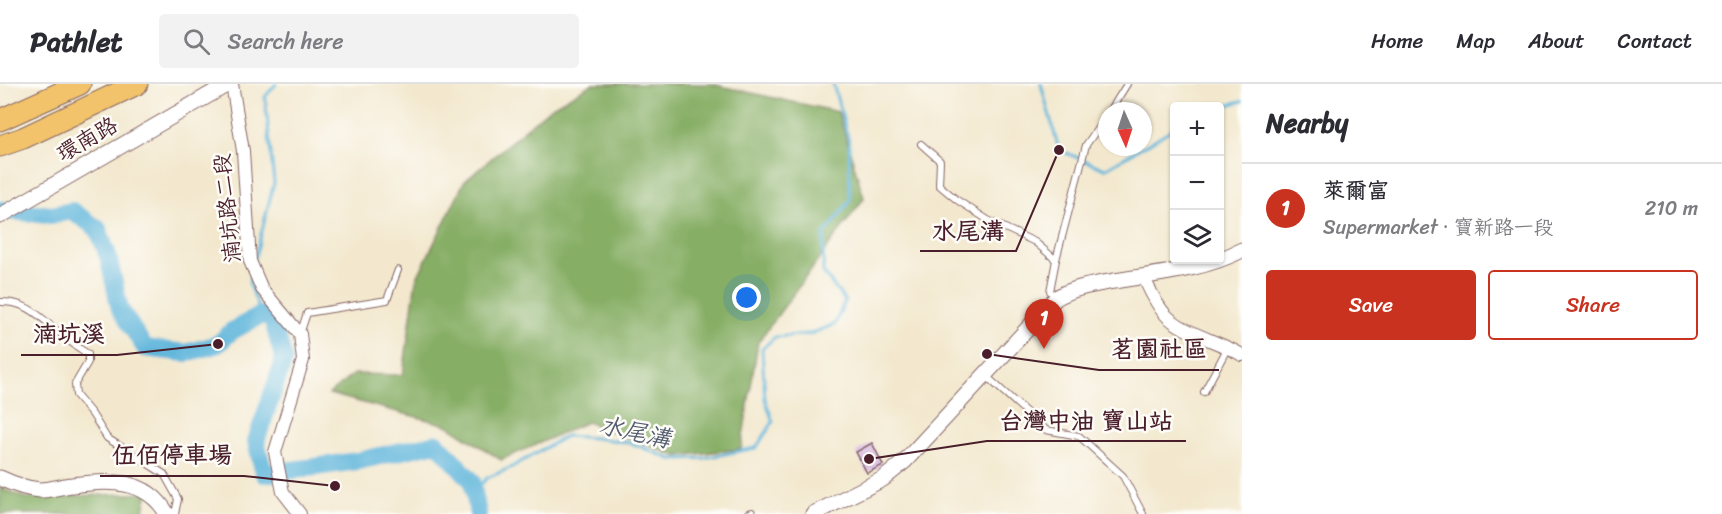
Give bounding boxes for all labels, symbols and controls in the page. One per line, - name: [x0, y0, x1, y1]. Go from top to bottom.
- search box: [159, 14, 579, 68]
- text: Pathlet: [30, 17, 123, 66]
- text: Search here: [228, 22, 343, 61]
- text: Home: [1371, 22, 1423, 60]
- text: Map: [1456, 22, 1495, 60]
- text: About: [1528, 22, 1585, 60]
- text: Contact: [1618, 22, 1692, 60]
- icon: search: [180, 25, 213, 58]
- text: Nearby: [1266, 100, 1348, 146]
- north arrow: [1098, 102, 1152, 156]
- map controls: [1170, 102, 1224, 264]
- button: +: [1170, 102, 1224, 156]
- street label: 環南路: [49, 106, 125, 172]
- street label: 湳坑路二段: [202, 151, 252, 265]
- button: −: [1170, 156, 1224, 210]
- text: 萊爾富: [1323, 171, 1389, 210]
- text: 1: [1281, 191, 1290, 226]
- text: 210 m: [1645, 191, 1698, 226]
- callout: 水尾溝: [920, 209, 1016, 251]
- text: 水尾溝: [932, 210, 1004, 252]
- button: layers: [1170, 210, 1224, 264]
- text: Supermarket · 寶新路一段: [1323, 210, 1554, 245]
- button: Save: [1266, 270, 1476, 340]
- button: Share: [1488, 270, 1698, 340]
- your location: [732, 283, 761, 312]
- pin: 1: [1024, 300, 1064, 349]
- callout: 湳坑溪: [21, 313, 117, 355]
- text: 湳坑溪: [33, 313, 105, 355]
- callout: 茗園社區: [1099, 328, 1219, 370]
- text: 茗園社區: [1111, 328, 1207, 370]
- callout: 台灣中油 寶山站: [987, 399, 1186, 441]
- text: 台灣中油 寶山站: [999, 400, 1173, 442]
- water label: 水尾溝: [595, 404, 677, 460]
- callout: 伍佰停車場: [100, 434, 244, 476]
- text: 伍佰停車場: [112, 434, 232, 476]

